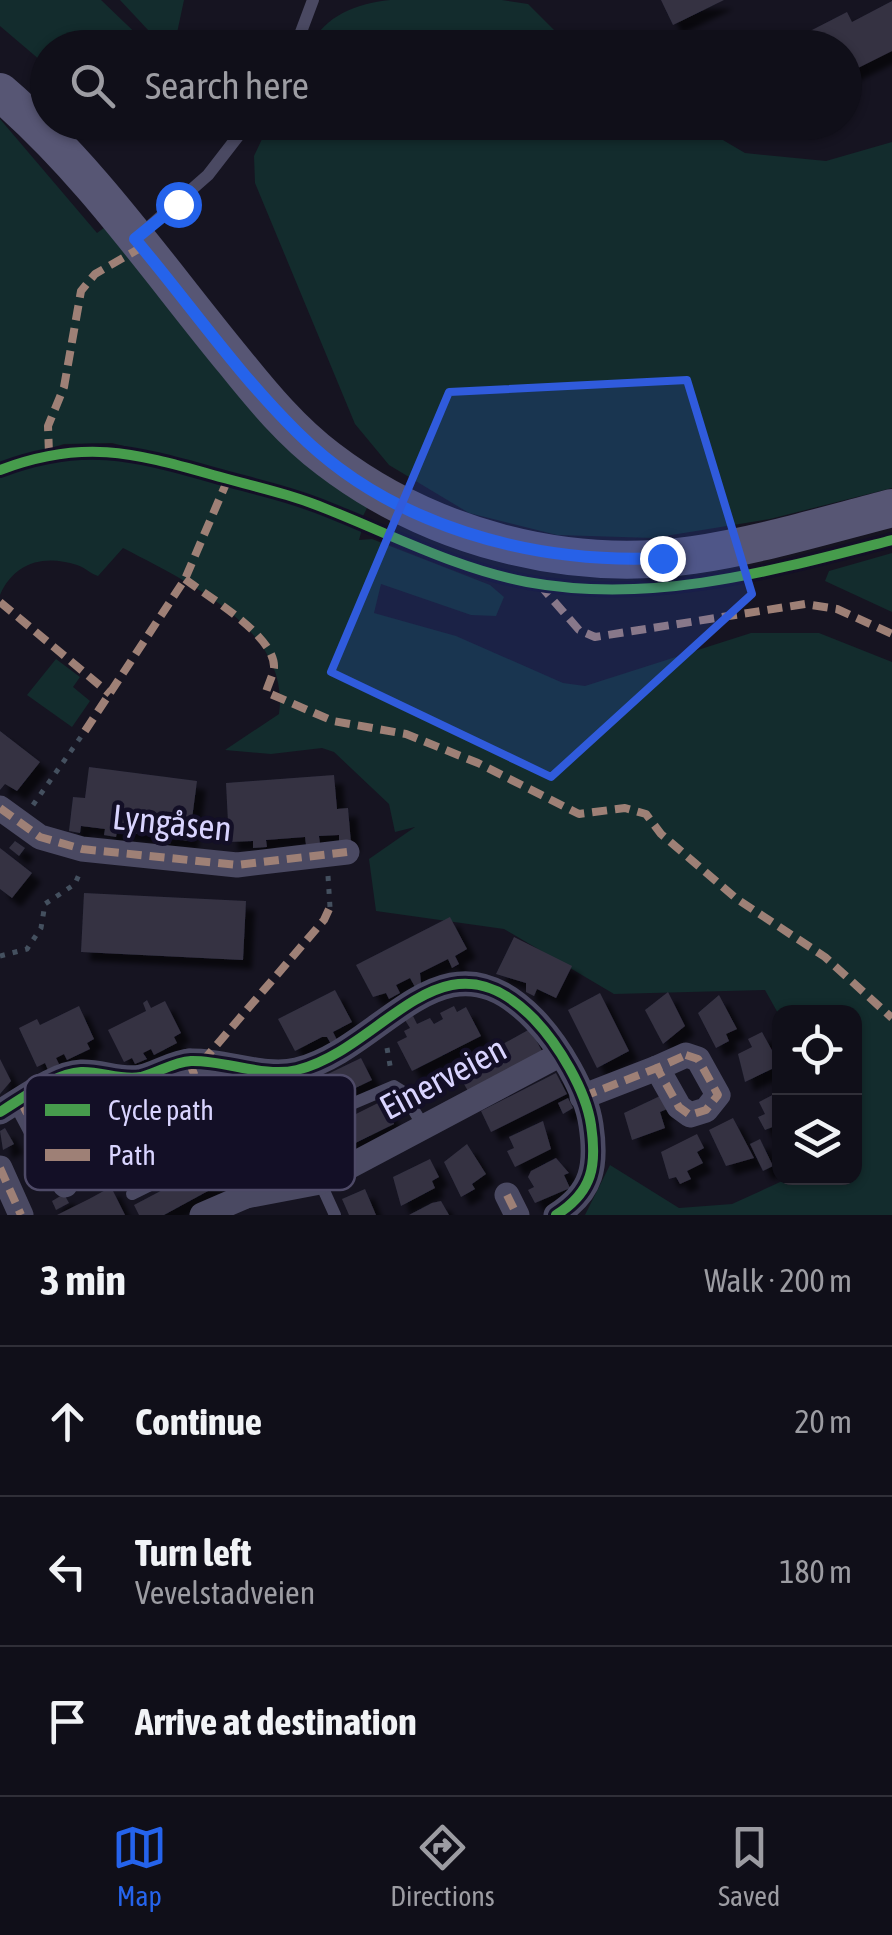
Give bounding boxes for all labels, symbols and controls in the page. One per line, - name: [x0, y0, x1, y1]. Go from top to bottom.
- search box: [30, 30, 862, 140]
- icon: search: [65, 58, 120, 113]
- text: Search here: [145, 64, 309, 107]
- route start: [156, 182, 202, 228]
- route end: [640, 536, 686, 582]
- street label: Lyngåsen: [110, 796, 234, 848]
- map controls: [772, 1005, 862, 1185]
- button: locate: [772, 1005, 862, 1095]
- street label: Einerveien: [373, 1027, 512, 1127]
- legend: [25, 1075, 355, 1190]
- text: Cycle path: [108, 1094, 214, 1126]
- button: layers: [772, 1095, 862, 1185]
- text: Path: [108, 1139, 156, 1171]
- text: 3 min: [40, 1256, 126, 1304]
- text: Walk · 200 m: [704, 1262, 852, 1299]
- icon: ahead: [40, 1394, 95, 1449]
- text: Continue: [135, 1400, 262, 1443]
- text: 20 m: [794, 1403, 852, 1440]
- text: Turn left: [135, 1531, 251, 1574]
- icon: left: [40, 1544, 95, 1599]
- text: 180 m: [779, 1553, 852, 1590]
- text: Vevelstadveien: [135, 1574, 315, 1611]
- icon: arrive: [40, 1694, 95, 1749]
- text: Arrive at destination: [135, 1700, 417, 1743]
- tab: Map: [112, 1820, 167, 1912]
- tab: Directions: [390, 1820, 495, 1912]
- tab: Saved: [718, 1820, 780, 1912]

